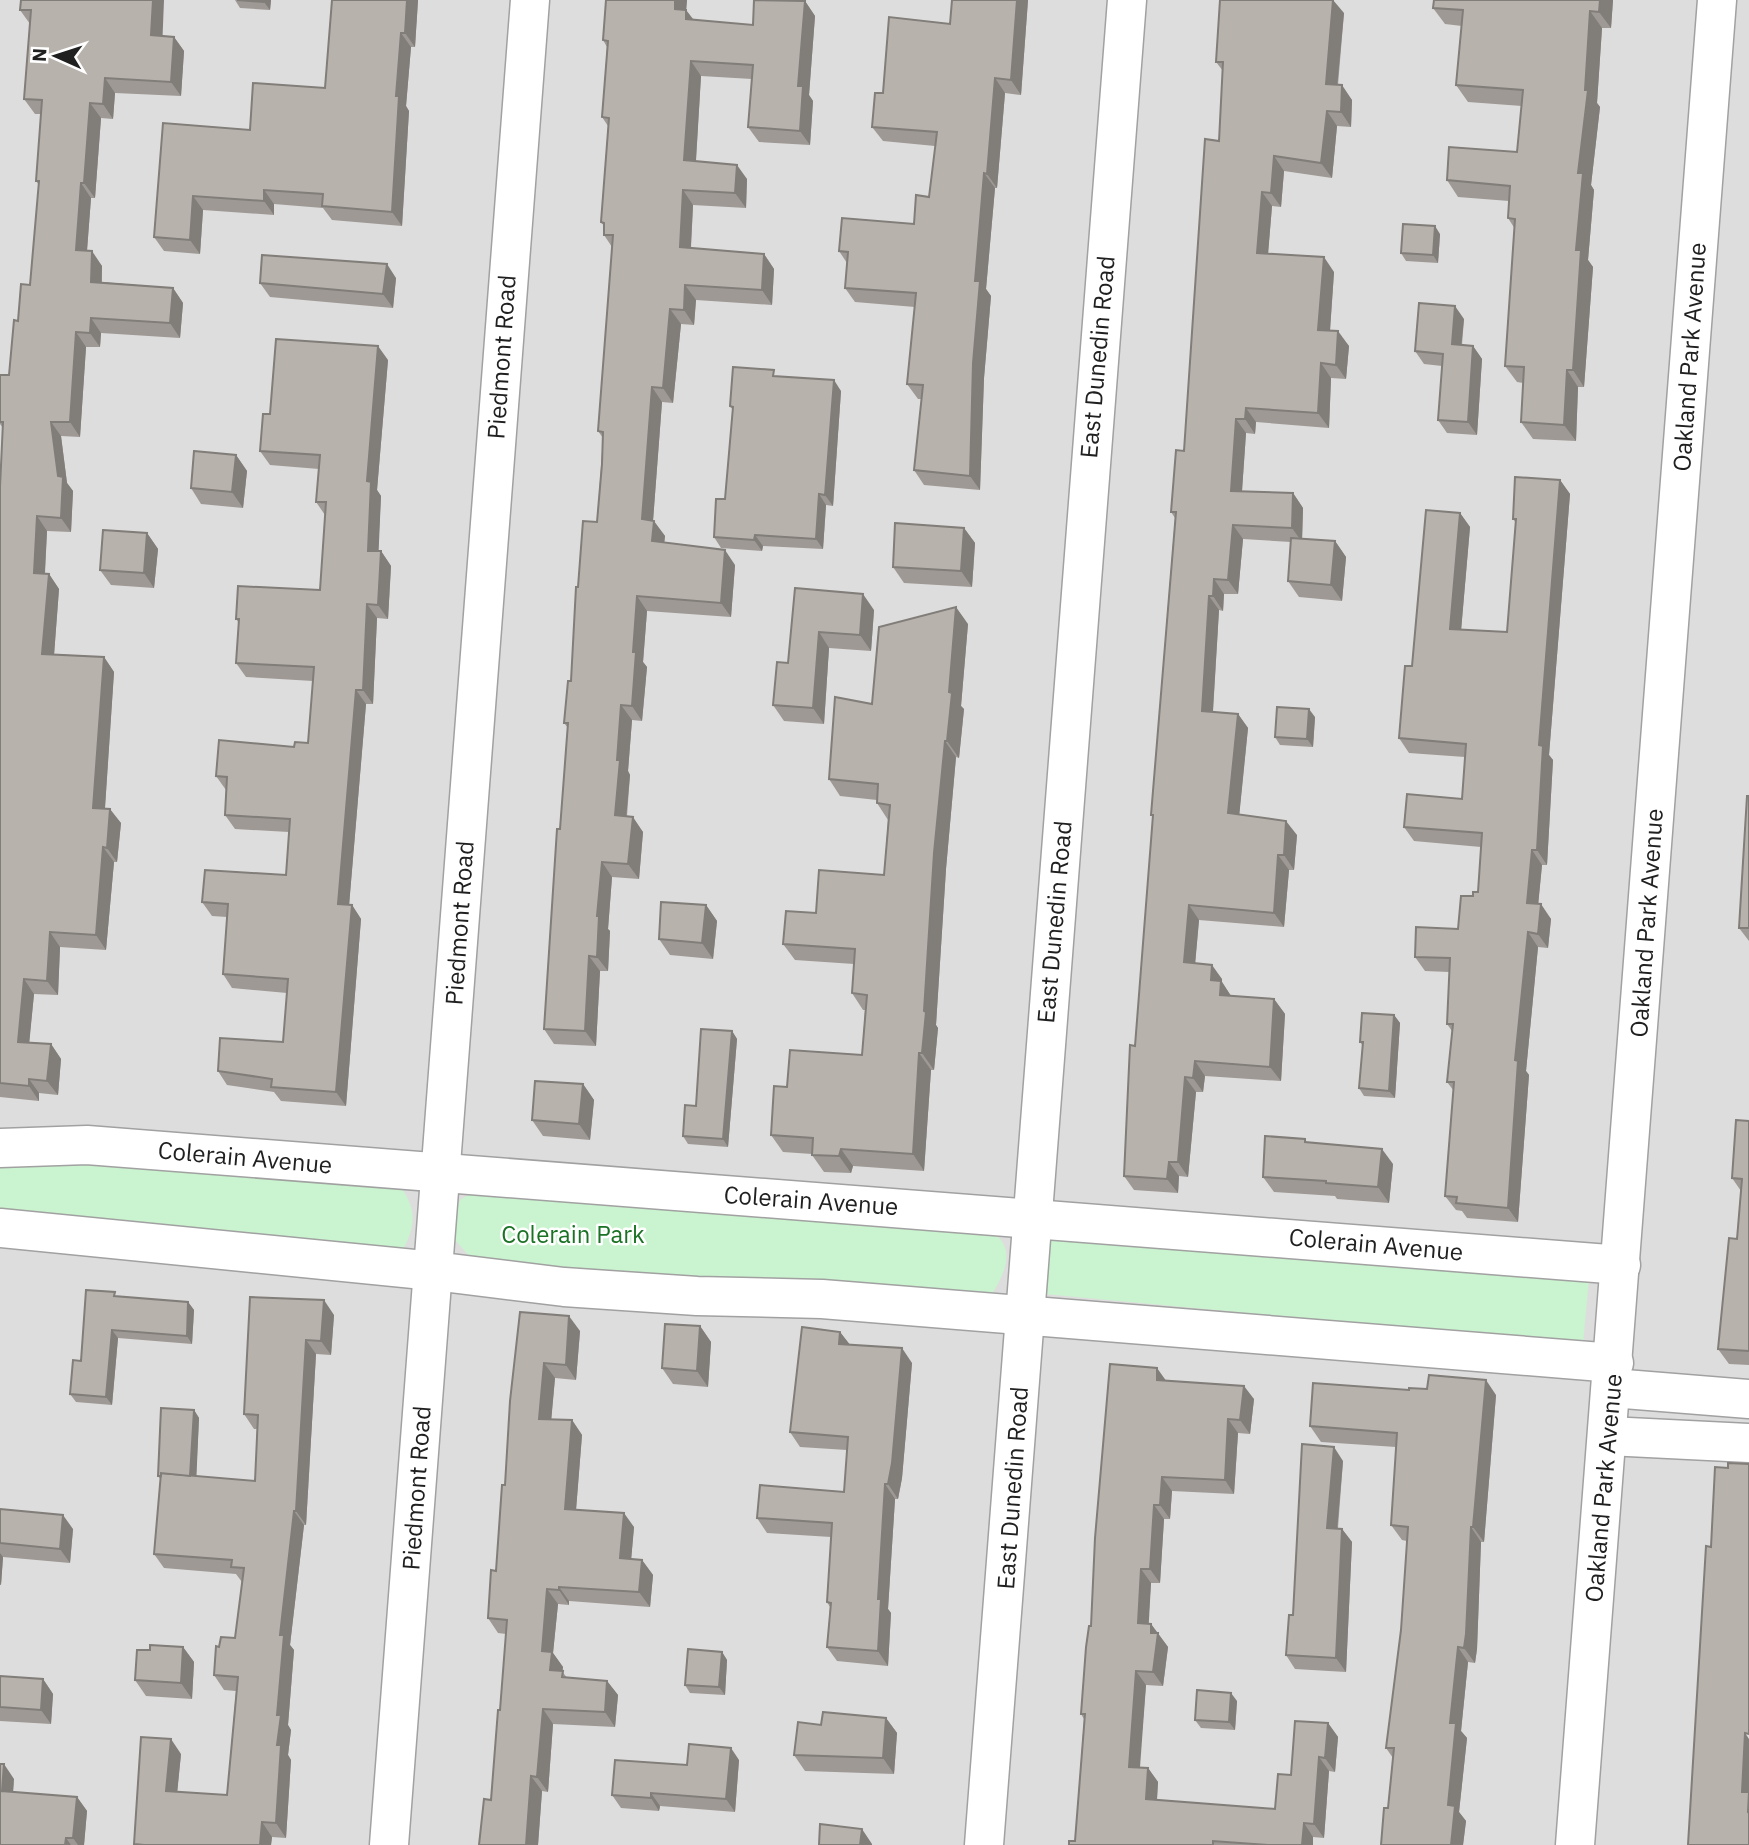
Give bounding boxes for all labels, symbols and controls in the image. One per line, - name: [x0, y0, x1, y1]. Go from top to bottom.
- north arrow: [21, 21, 91, 91]
- text: N: [27, 48, 51, 63]
- street label: Oakland Park Avenue: [1665, 241, 1713, 472]
- street label: East Dunedin Road: [1072, 254, 1122, 460]
- street label: Piedmont Road: [479, 274, 523, 440]
- street label: Oakland Park Avenue: [1622, 807, 1670, 1038]
- street label: East Dunedin Road: [1029, 819, 1079, 1025]
- street label: Piedmont Road: [437, 840, 481, 1006]
- street label: Colerain Avenue: [157, 1133, 334, 1181]
- street label: Colerain Avenue: [723, 1178, 899, 1222]
- park label: Colerain Park: [501, 1218, 645, 1250]
- street label: Colerain Avenue: [1288, 1220, 1465, 1268]
- street label: Oakland Park Avenue: [1577, 1372, 1629, 1604]
- street label: East Dunedin Road: [989, 1385, 1035, 1590]
- street label: Piedmont Road: [394, 1405, 438, 1571]

